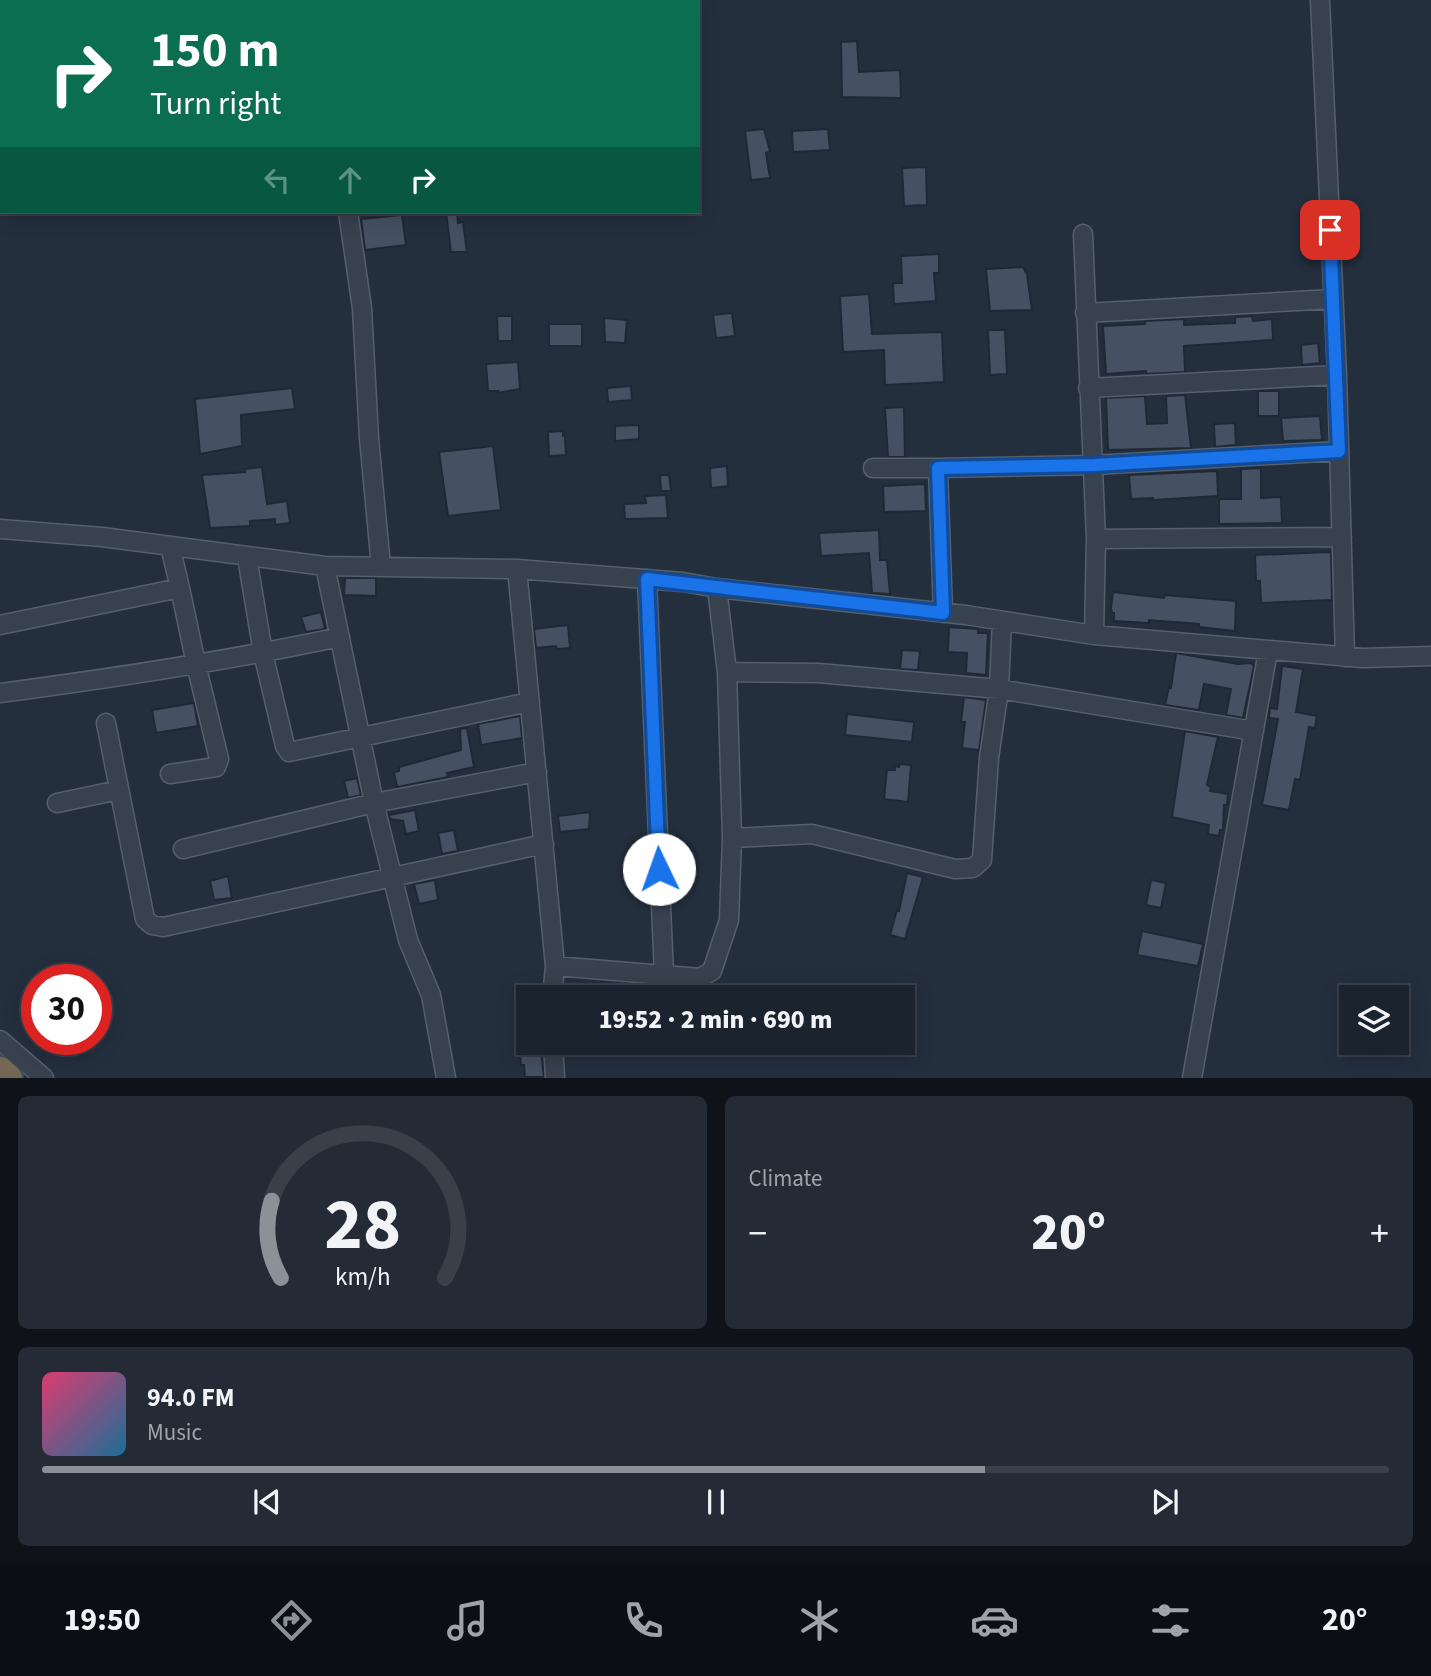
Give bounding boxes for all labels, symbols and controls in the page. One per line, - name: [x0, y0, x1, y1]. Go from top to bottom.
- text: 150 m: [150, 16, 279, 86]
- icon: right: [35, 28, 126, 119]
- text: Turn right: [150, 81, 281, 127]
- icon: left: [258, 161, 296, 199]
- icon: ahead: [331, 161, 369, 199]
- icon: right: [404, 161, 442, 199]
- pin: [1300, 200, 1360, 260]
- icon: arrive: [1311, 211, 1349, 249]
- position arrow: [622, 832, 696, 906]
- speed limit sign: 30: [21, 964, 112, 1055]
- map controls: [1339, 985, 1409, 1055]
- button: layers: [1339, 985, 1409, 1055]
- text: 19:52 · 2 min · 690 m: [599, 1001, 832, 1038]
- text: Climate: [749, 1162, 822, 1195]
- text: 28: [324, 1174, 401, 1278]
- text: 20°: [1031, 1196, 1106, 1270]
- text: −: [749, 1207, 767, 1261]
- text: +: [1370, 1207, 1389, 1261]
- text: km/h: [335, 1259, 390, 1295]
- text: 94.0 FM: [147, 1379, 235, 1416]
- text: Music: [147, 1416, 202, 1449]
- icon: previous: [248, 1483, 286, 1521]
- icon: pause: [697, 1483, 735, 1521]
- icon: next: [1146, 1483, 1184, 1521]
- icon: directions: [267, 1596, 316, 1645]
- icon: music: [443, 1596, 492, 1645]
- icon: phone: [619, 1596, 668, 1645]
- icon: climate: [795, 1596, 844, 1645]
- icon: car: [970, 1596, 1019, 1645]
- icon: filters: [1146, 1596, 1195, 1645]
- text: 19:50: [63, 1597, 141, 1643]
- text: 20°: [1322, 1597, 1368, 1643]

